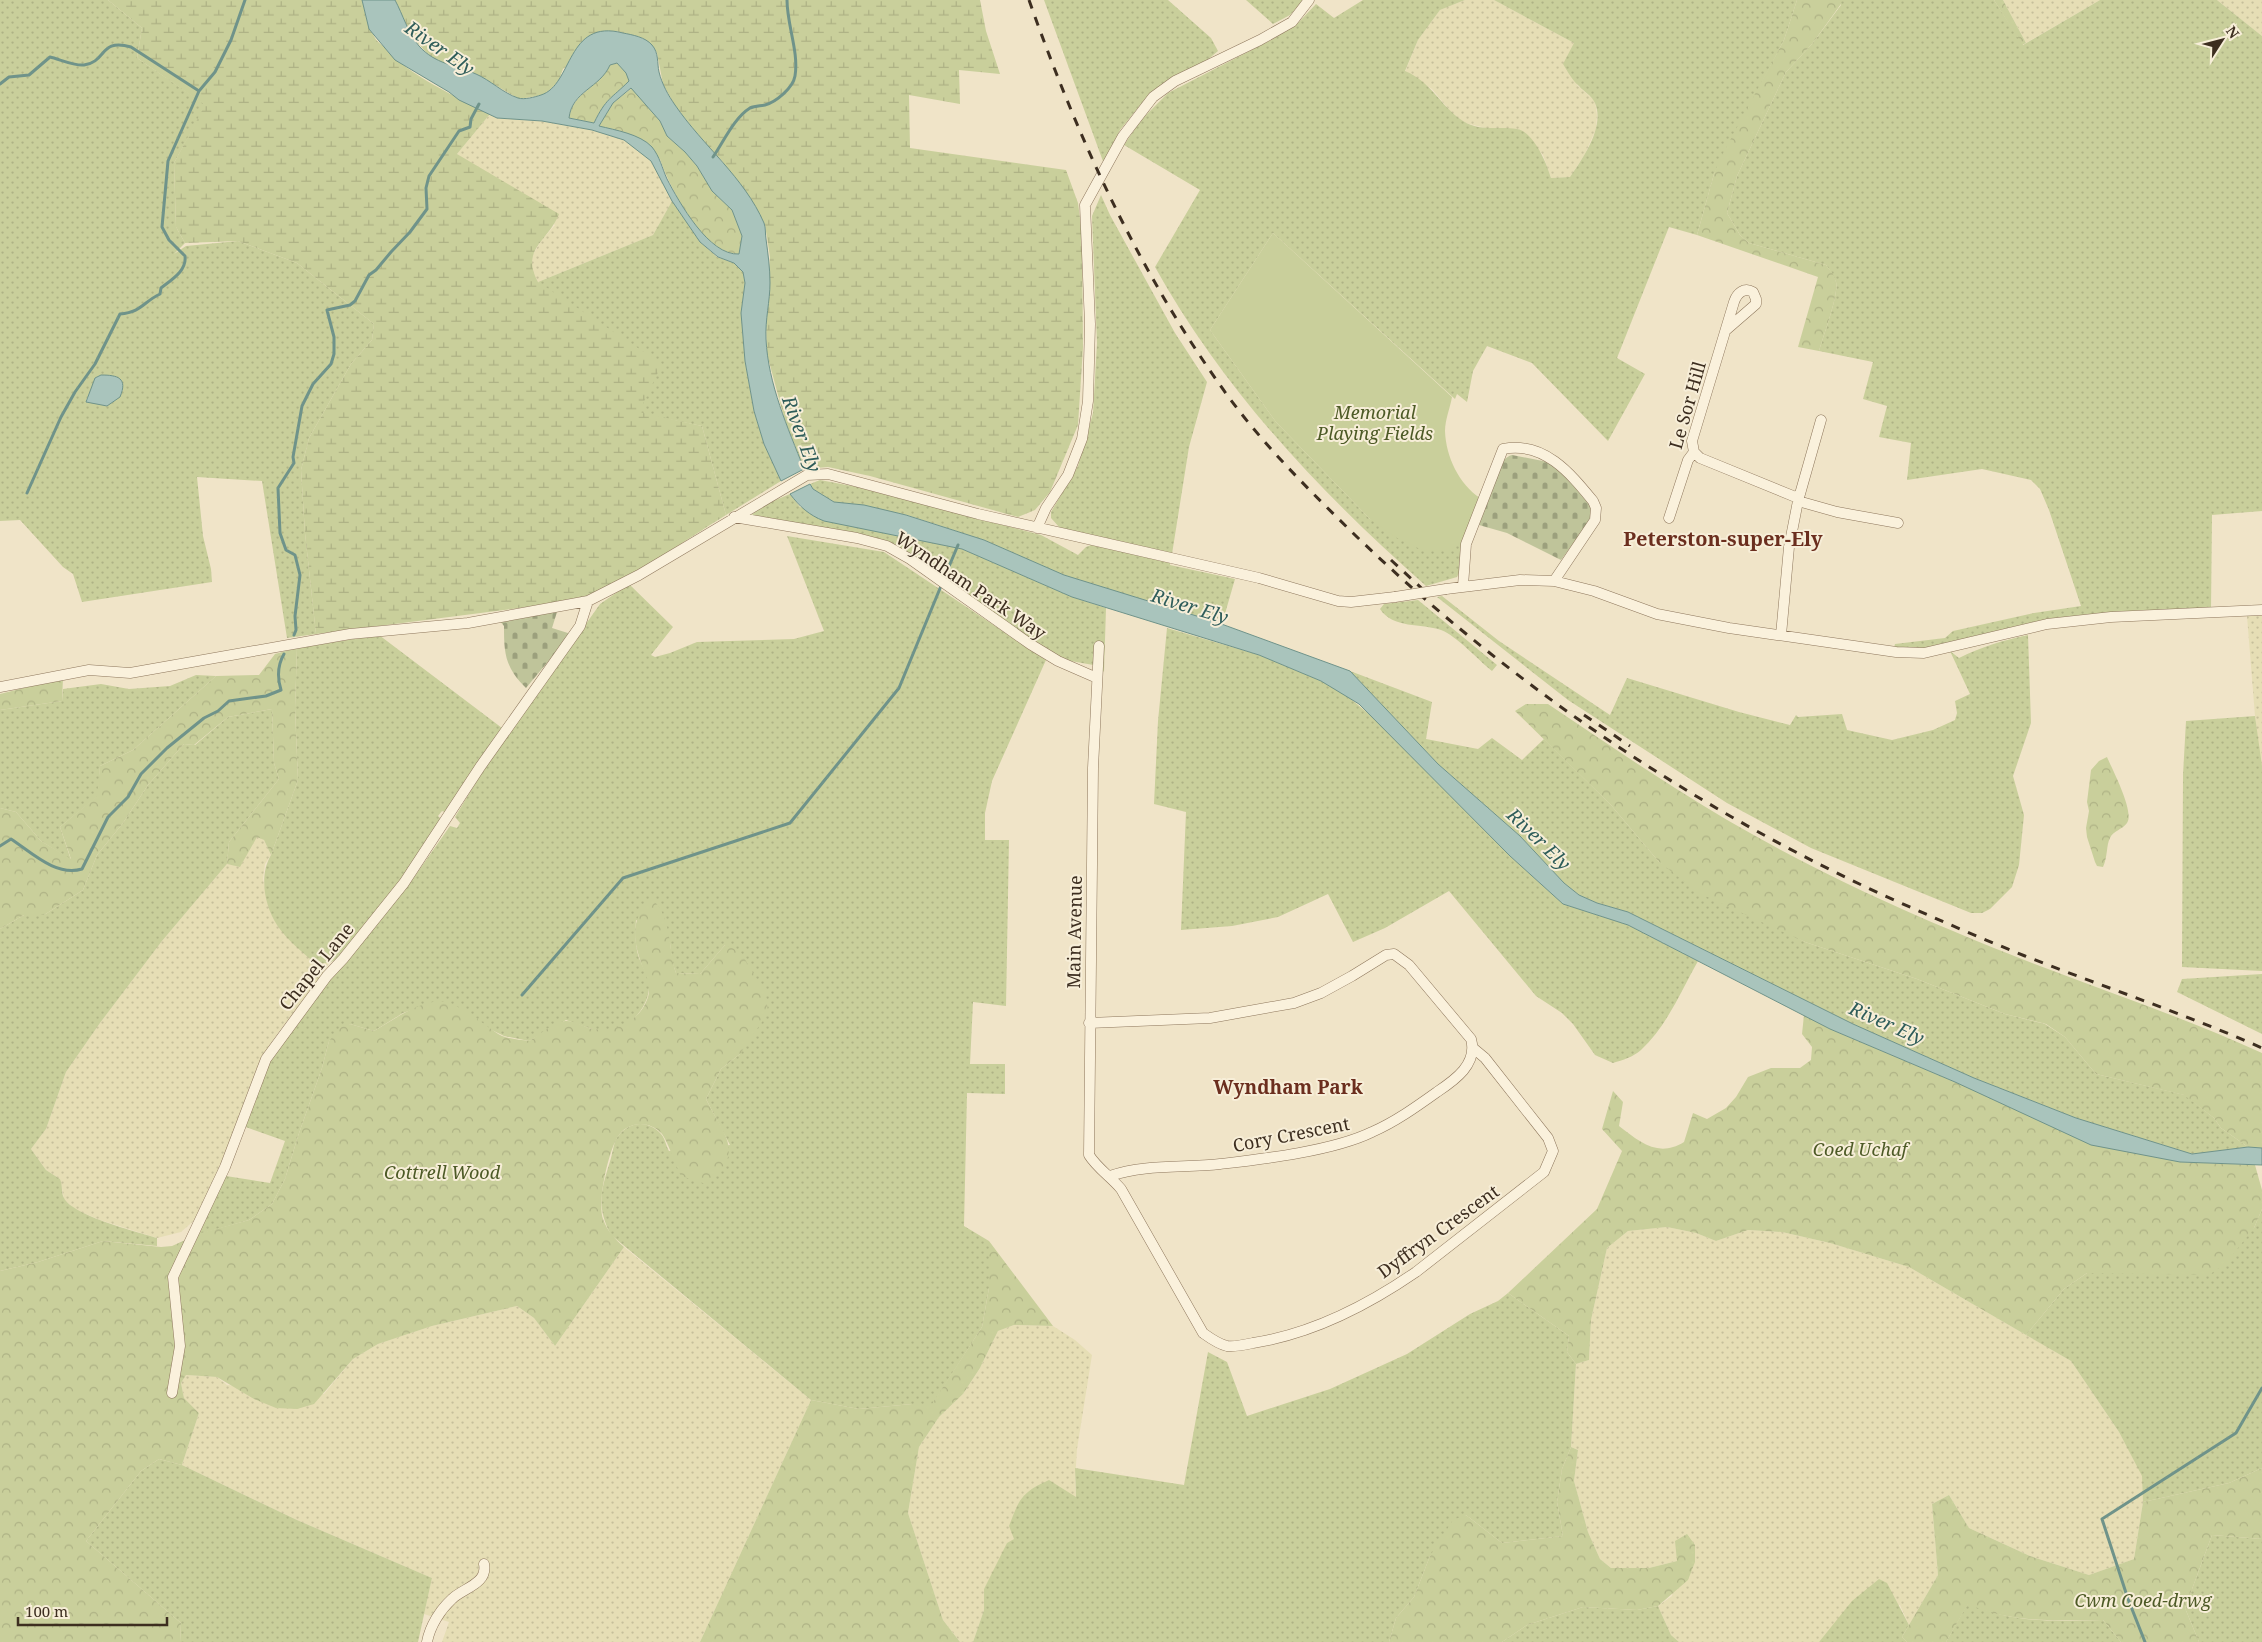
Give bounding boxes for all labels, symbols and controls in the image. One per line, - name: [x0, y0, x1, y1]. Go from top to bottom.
- water label: River Ely: [399, 14, 480, 81]
- north arrow: [2197, 15, 2247, 65]
- text: N: [2222, 22, 2244, 42]
- street label: Le Sor Hill: [1663, 358, 1711, 452]
- water label: River Ely: [776, 391, 828, 476]
- park label: Memorial Playing Fields: [1316, 400, 1433, 445]
- district label: Peterston-super-Ely: [1623, 525, 1823, 552]
- street label: Wyndham Park Way: [891, 526, 1052, 645]
- water label: River Ely: [1147, 582, 1232, 630]
- water label: River Ely: [1501, 801, 1577, 876]
- street label: Main Avenue: [1061, 875, 1087, 989]
- street label: Chapel Lane: [273, 917, 359, 1015]
- water label: River Ely: [1844, 995, 1929, 1051]
- district label: Wyndham Park: [1213, 1074, 1364, 1100]
- street label: Cory Crescent: [1231, 1111, 1351, 1157]
- park label: Coed Uchaf: [1813, 1137, 1910, 1161]
- park label: Cottrell Wood: [384, 1160, 501, 1184]
- street label: Dyffryn Crescent: [1372, 1179, 1504, 1283]
- park label: Cwm Coed-drwg: [2075, 1588, 2212, 1612]
- scale bar: [18, 1594, 166, 1626]
- text: 100 m: [25, 1601, 68, 1621]

